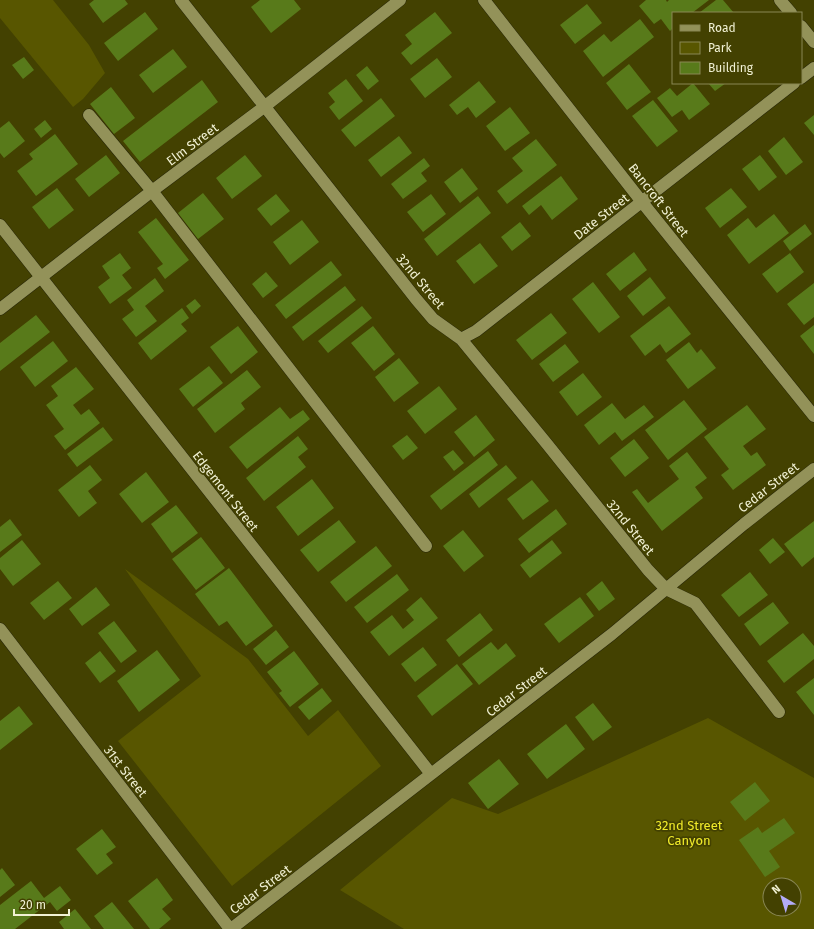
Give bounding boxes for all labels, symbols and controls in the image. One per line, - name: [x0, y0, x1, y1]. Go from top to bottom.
- legend: [672, 12, 802, 84]
- text: Road: [708, 21, 736, 35]
- text: Park: [708, 41, 732, 55]
- text: Building: [708, 61, 754, 75]
- street label: Elm Street: [164, 120, 221, 169]
- street label: Bancroft Street: [625, 161, 692, 240]
- street label: Date Street: [571, 190, 632, 243]
- street label: 32nd Street: [393, 251, 448, 312]
- street label: Edgemont Street: [190, 448, 262, 535]
- street label: Cedar Street: [735, 459, 802, 516]
- street label: 32nd Street: [604, 497, 658, 558]
- street label: Cedar Street: [483, 663, 550, 720]
- street label: 31st Street: [101, 743, 151, 800]
- park label: 32nd Street Canyon: [656, 818, 723, 848]
- street label: Cedar Street: [227, 861, 294, 917]
- north arrow: [762, 877, 802, 917]
- text: N: [769, 882, 783, 897]
- scale bar: [14, 891, 69, 917]
- text: 20 m: [20, 898, 46, 912]

